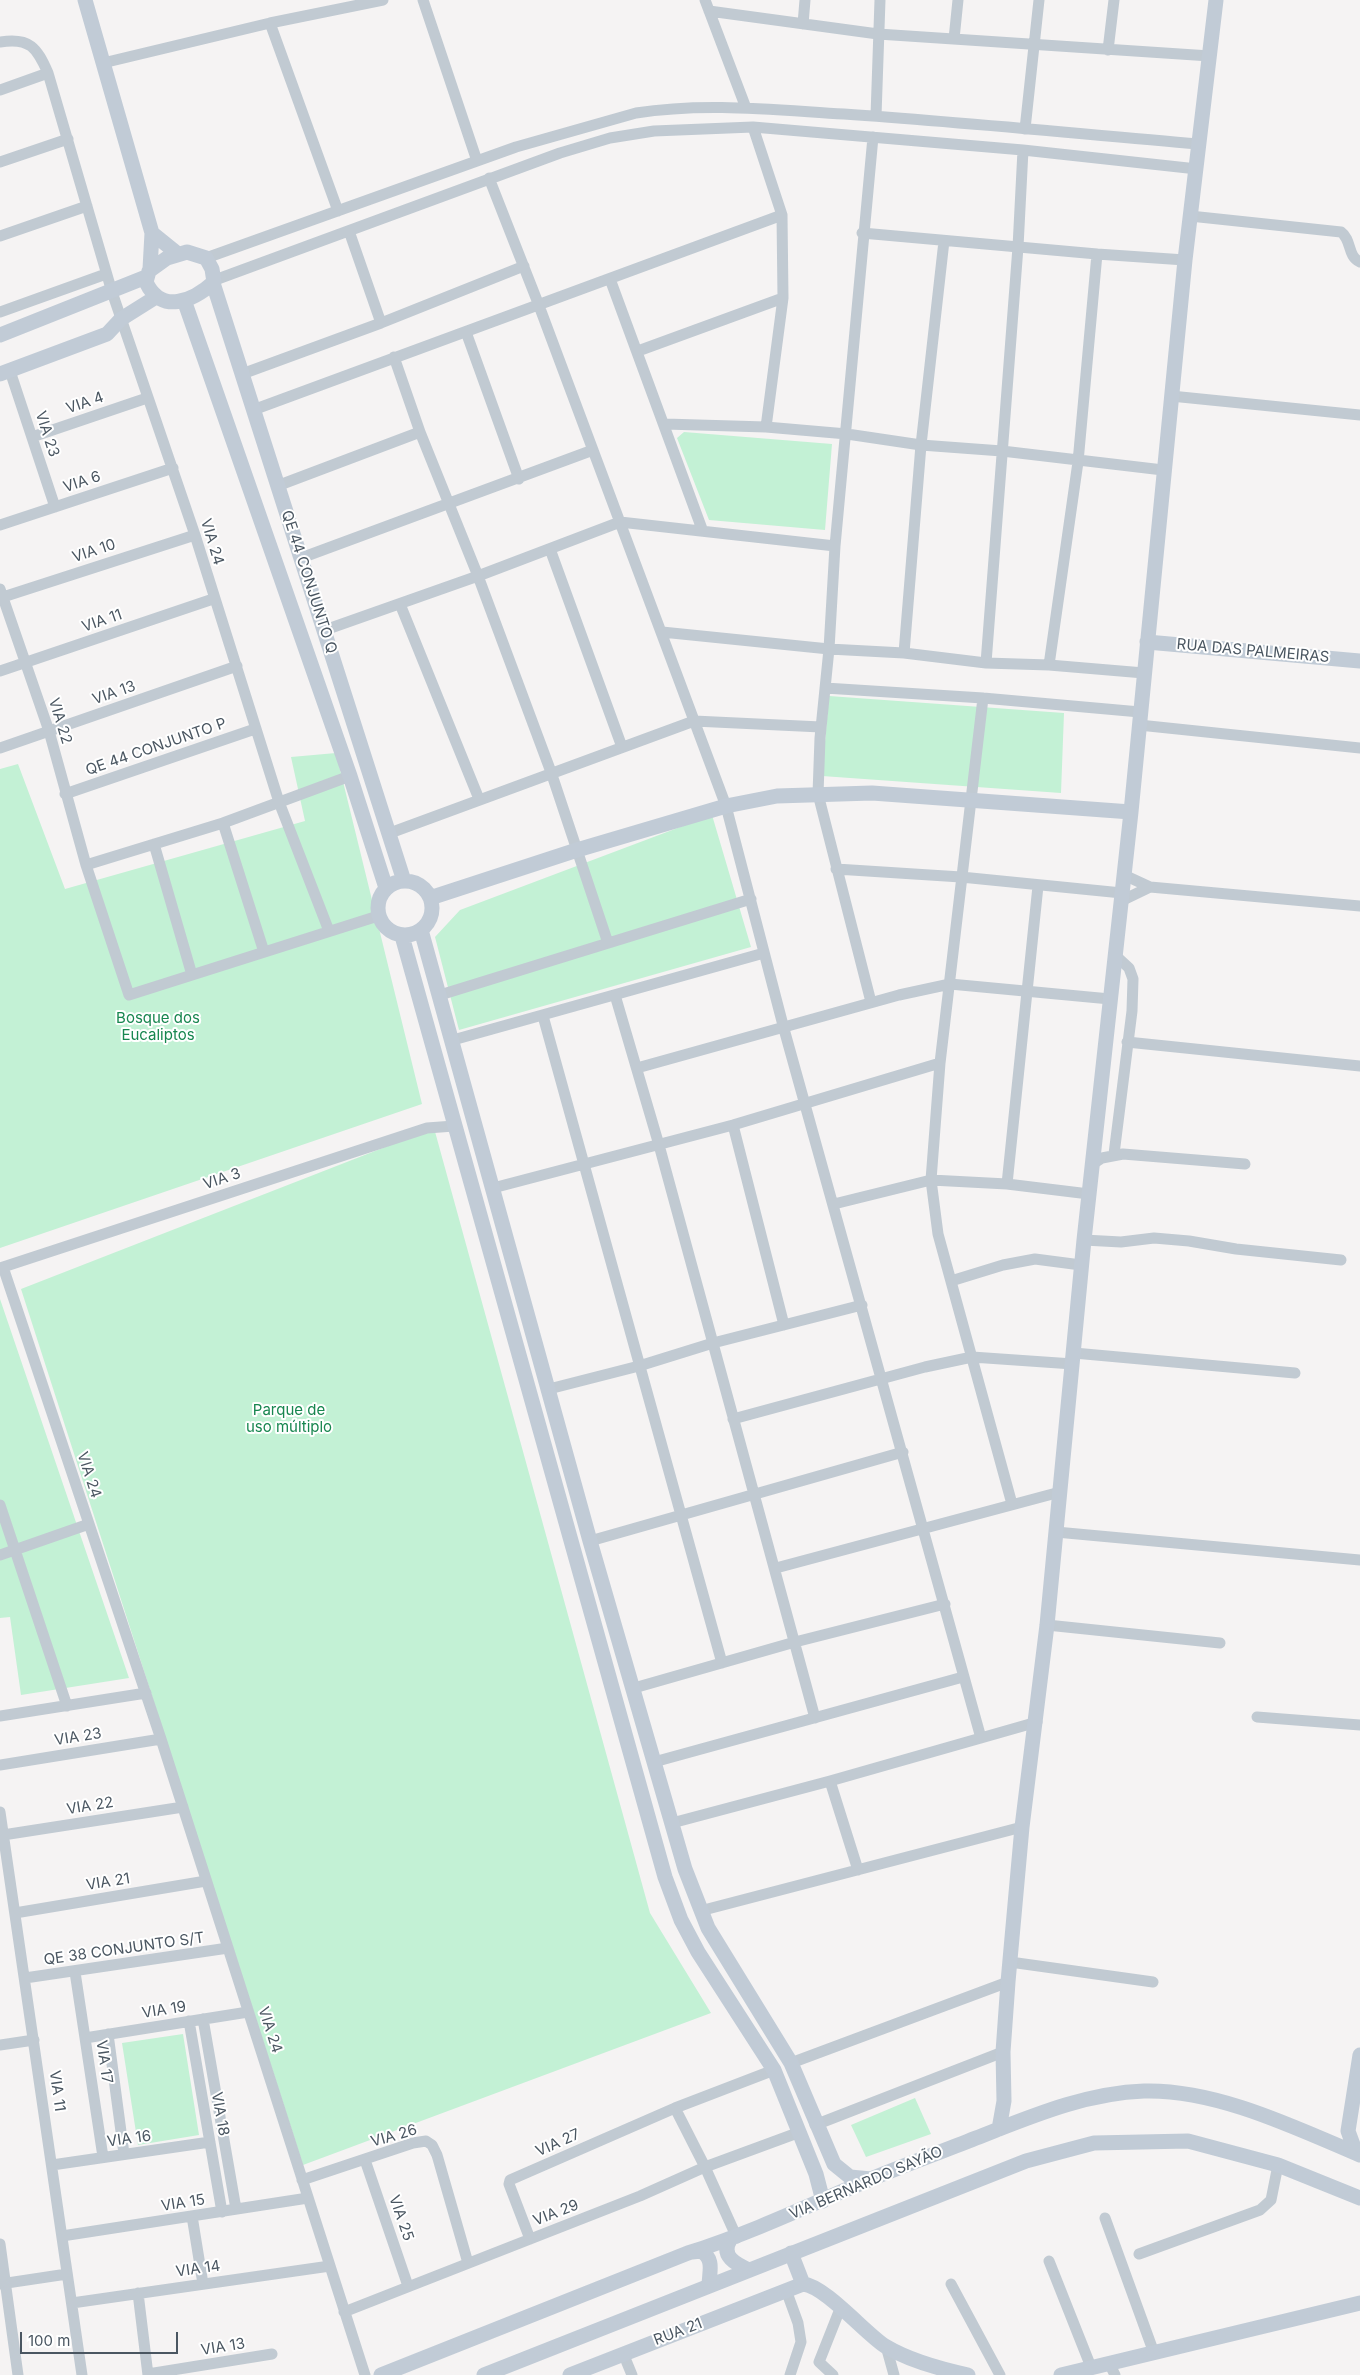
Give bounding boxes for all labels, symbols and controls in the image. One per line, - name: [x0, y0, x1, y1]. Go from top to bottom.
- street label: VIA 4: [64, 388, 106, 418]
- street label: VIA 23: [31, 409, 63, 459]
- street label: VIA 6: [61, 468, 103, 496]
- street label: QE 44 CONJUNTO Q: [277, 508, 341, 656]
- street label: VIA 24: [196, 517, 228, 567]
- street label: VIA 10: [70, 536, 118, 566]
- street label: VIA 11: [80, 606, 124, 636]
- street label: RUA DAS PALMEIRAS: [1176, 635, 1330, 667]
- street label: VIA 13: [90, 677, 138, 709]
- street label: VIA 22: [44, 696, 76, 746]
- street label: QE 44 CONJUNTO P: [83, 714, 229, 780]
- park label: Bosque dos Eucaliptos: [116, 1009, 200, 1044]
- street label: VIA 3: [201, 1165, 243, 1193]
- park label: Parque de uso múltiplo: [246, 1401, 332, 1436]
- street label: VIA 24: [73, 1450, 105, 1500]
- street label: VIA 23: [53, 1724, 103, 1750]
- street label: VIA 22: [65, 1793, 115, 1819]
- street label: VIA 21: [85, 1870, 131, 1894]
- street label: QE 38 CONJUNTO S/T: [43, 1929, 205, 1969]
- street label: VIA 19: [141, 1998, 187, 2022]
- street label: VIA 24: [254, 2005, 286, 2055]
- street label: VIA 17: [92, 2039, 116, 2085]
- street label: VIA 11: [45, 2069, 69, 2113]
- street label: VIA 18: [207, 2091, 233, 2137]
- street label: VIA 26: [369, 2121, 419, 2151]
- street label: VIA 27: [533, 2125, 583, 2161]
- street label: VIA 16: [106, 2127, 152, 2151]
- street label: VIA BERNARDO SAYÃO: [787, 2143, 945, 2223]
- street label: VIA 15: [160, 2191, 206, 2215]
- street label: VIA 25: [385, 2193, 417, 2243]
- street label: VIA 29: [531, 2196, 581, 2230]
- street label: VIA 14: [175, 2257, 221, 2281]
- street label: RUA 21: [651, 2315, 705, 2349]
- scale bar: [22, 2322, 180, 2354]
- text: 100 m: [28, 2331, 70, 2350]
- street label: VIA 13: [200, 2335, 246, 2359]

